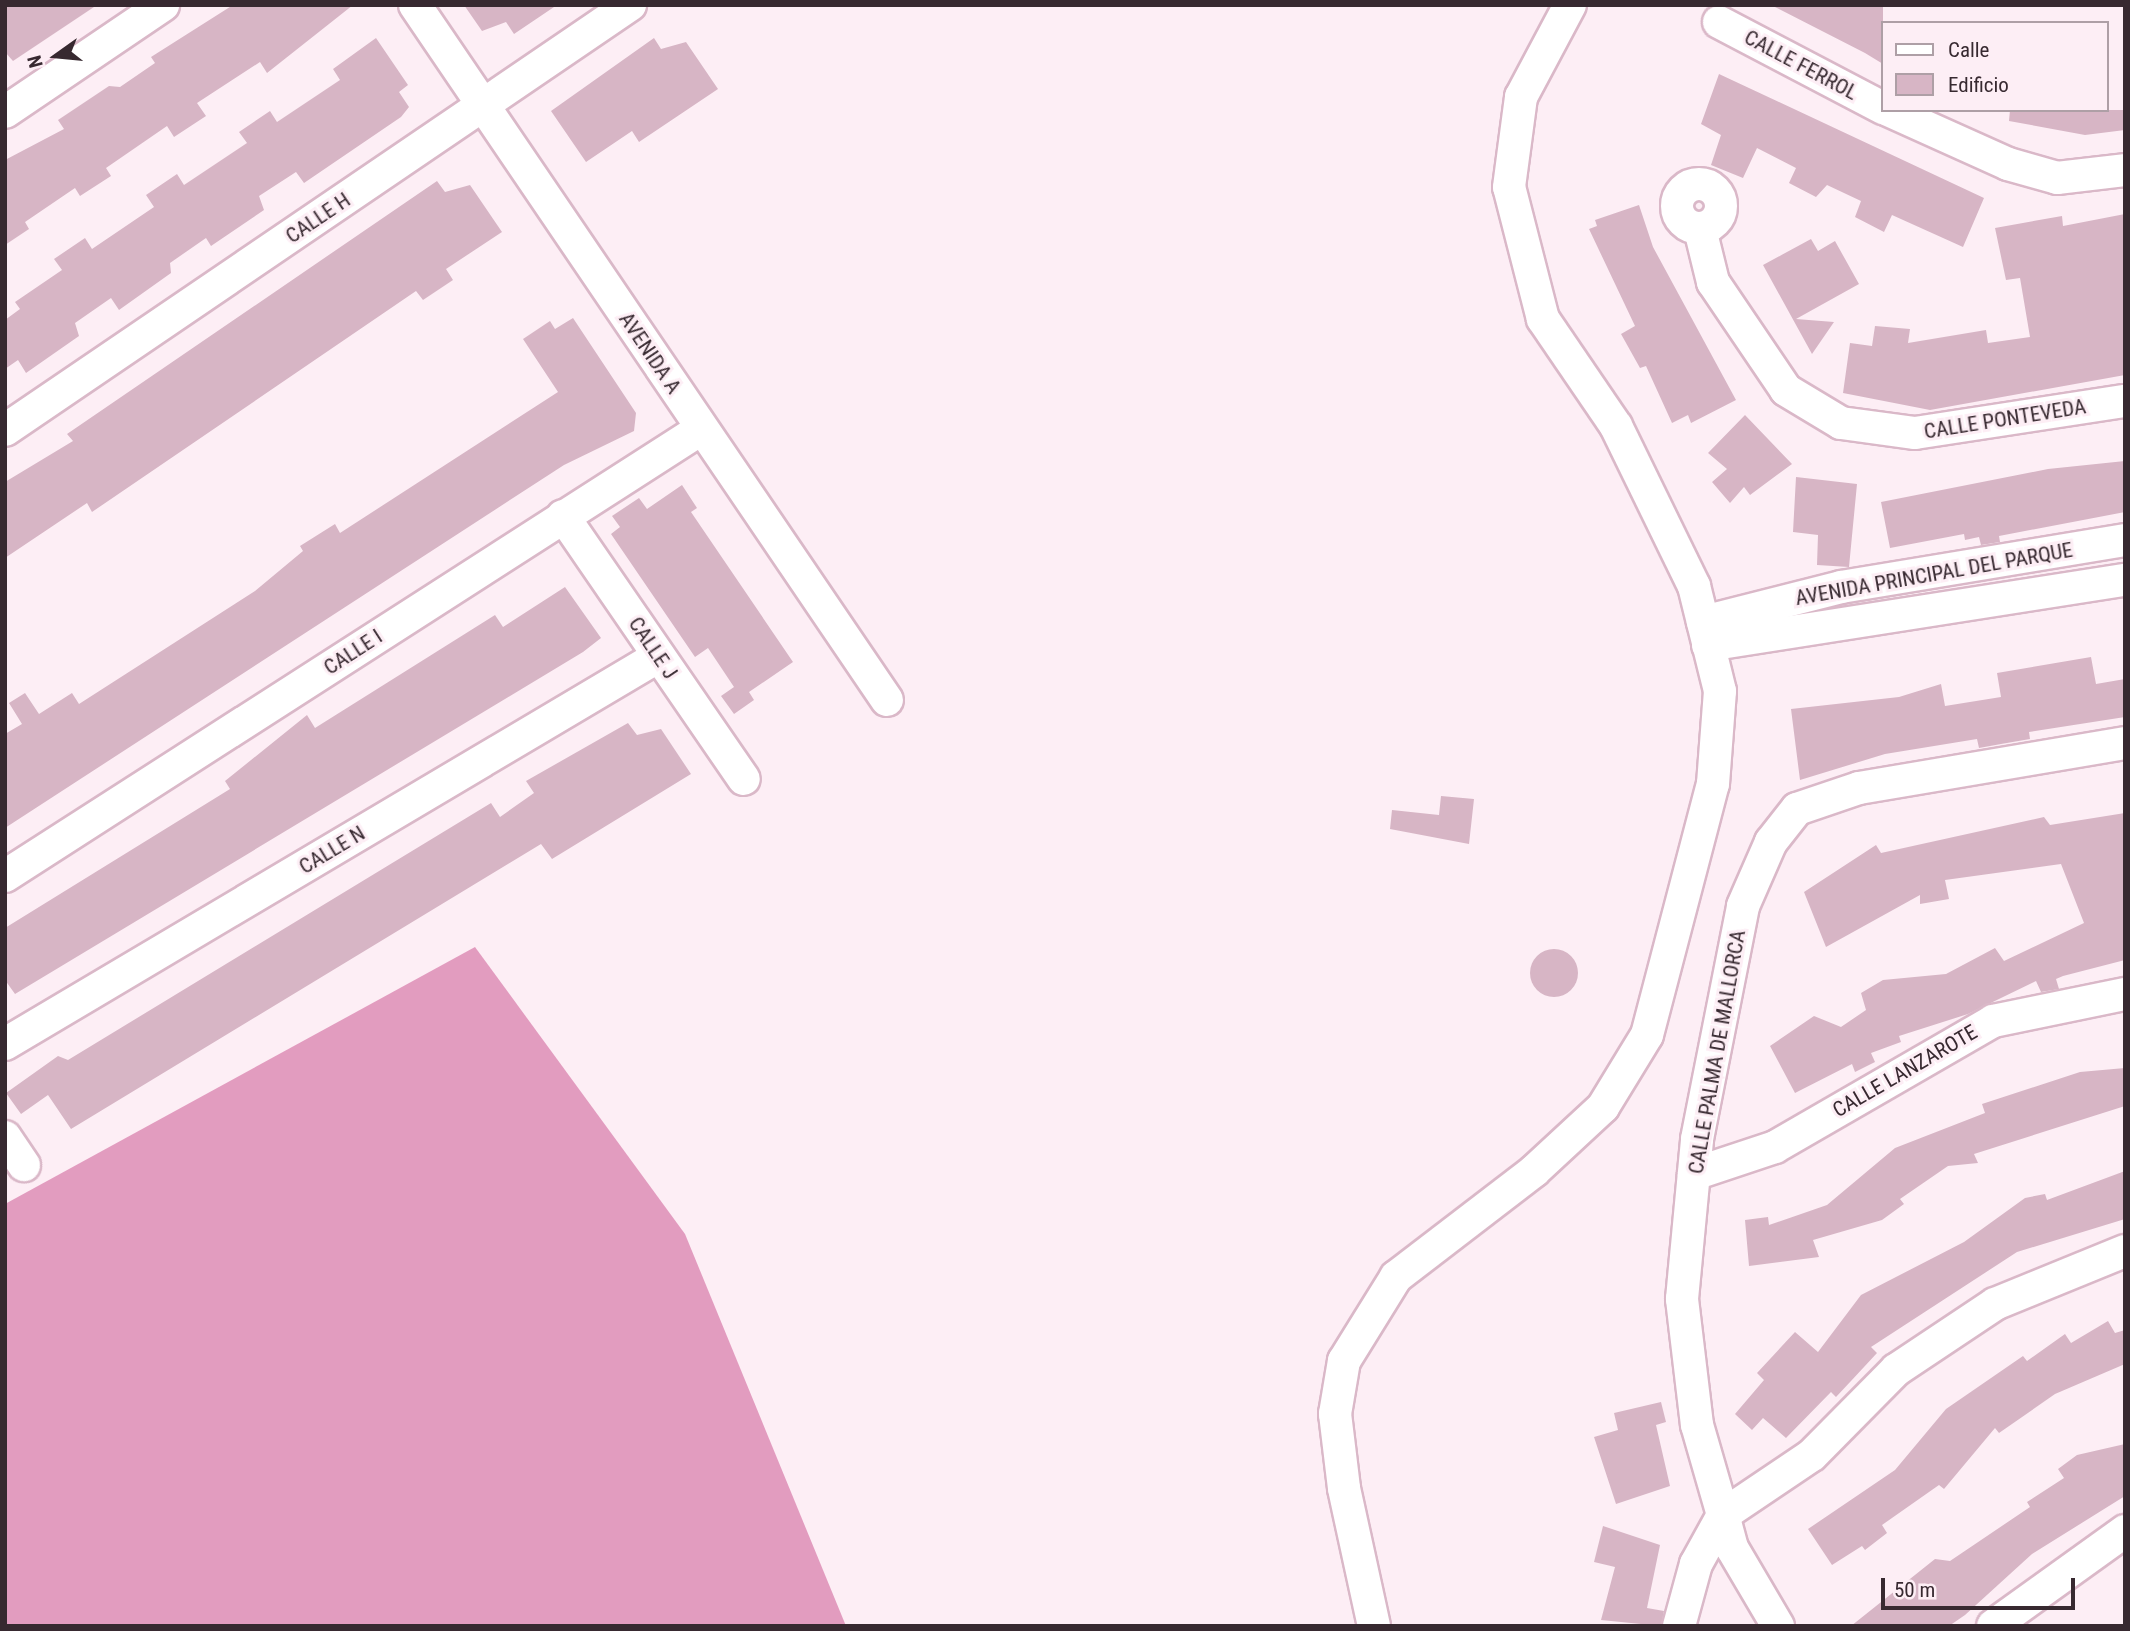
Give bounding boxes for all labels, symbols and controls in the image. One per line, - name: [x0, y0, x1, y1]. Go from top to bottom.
- north arrow: [21, 21, 91, 91]
- legend: [1882, 21, 2109, 112]
- street label: CALLE FERROL: [1740, 25, 1862, 105]
- text: Calle: [1948, 38, 1989, 62]
- text: N: [23, 53, 48, 70]
- text: Edificio: [1948, 73, 2009, 97]
- street label: CALLE H: [281, 187, 355, 249]
- street label: AVENIDA A: [614, 308, 686, 398]
- street label: CALLE PONTEVEDA: [1922, 394, 2088, 444]
- street label: AVENIDA PRINCIPAL DEL PARQUE: [1793, 537, 2075, 611]
- street label: CALLE J: [623, 612, 683, 684]
- street label: CALLE I: [319, 624, 387, 680]
- street label: CALLE N: [295, 821, 369, 879]
- street label: CALLE PALMA DE MALLORCA: [1683, 928, 1751, 1176]
- street label: CALLE LANZAROTE: [1828, 1019, 1982, 1123]
- scale bar: [1885, 1564, 2079, 1608]
- text: 50 m: [1894, 1578, 1935, 1602]

